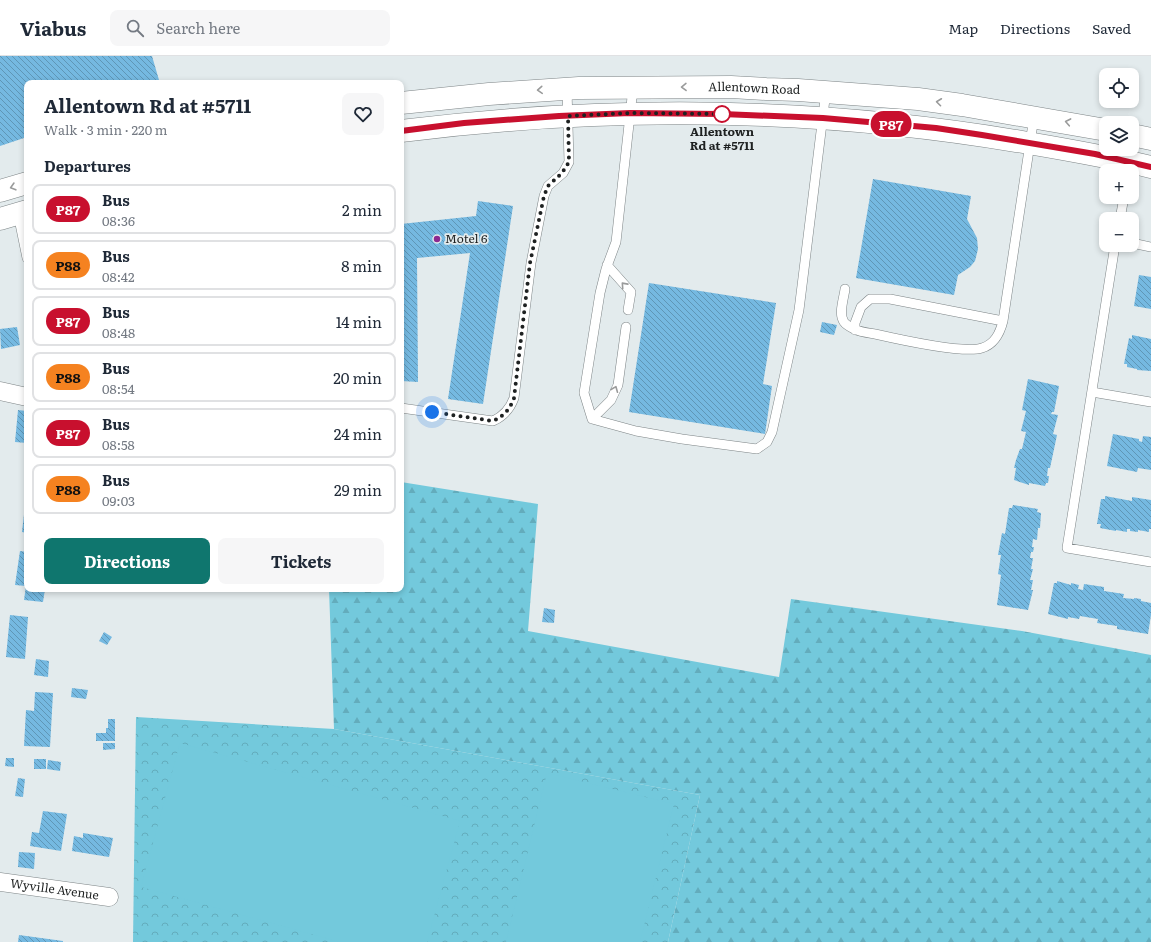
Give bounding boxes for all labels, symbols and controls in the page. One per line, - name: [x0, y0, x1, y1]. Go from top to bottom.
- search box: [110, 10, 390, 46]
- text: Viabus: [20, 14, 86, 42]
- text: Search here: [156, 16, 240, 39]
- icon: search: [124, 17, 146, 39]
- text: Map: [948, 18, 978, 38]
- text: Directions: [1000, 18, 1070, 38]
- text: Saved: [1092, 18, 1131, 38]
- map controls: [1099, 68, 1139, 252]
- button: locate: [1099, 68, 1139, 108]
- street label: Allentown Road: [708, 77, 801, 98]
- one-way arrow: [681, 83, 687, 91]
- one-way arrow: [537, 86, 543, 95]
- text: Allentown Rd at #5711: [44, 91, 251, 119]
- button: heart: [342, 93, 384, 135]
- one-way arrow: [936, 98, 942, 107]
- marker: Allentown Rd at #5711: [713, 105, 731, 123]
- line badge: P87: [868, 111, 914, 137]
- text: P87: [879, 114, 903, 134]
- button: layers: [1099, 116, 1139, 156]
- one-way arrow: [1065, 119, 1071, 127]
- text: Walk · 3 min · 220 m: [44, 120, 167, 139]
- place label: Allentown Rd at #5711: [690, 122, 755, 154]
- text: Departures: [44, 154, 131, 177]
- button: +: [1099, 164, 1139, 204]
- one-way arrow: [10, 182, 17, 191]
- text: Bus: [102, 188, 130, 211]
- text: 2 min: [342, 198, 382, 221]
- text: P87: [56, 199, 80, 219]
- text: 08:36: [102, 211, 135, 230]
- button: −: [1099, 212, 1139, 252]
- place label: Motel 6: [445, 229, 488, 247]
- marker: Motel 6: [432, 234, 442, 244]
- text: Bus: [102, 244, 130, 267]
- text: 8 min: [341, 254, 382, 277]
- text: P88: [55, 255, 81, 275]
- text: 08:42: [102, 267, 135, 286]
- one-way arrow: [622, 283, 629, 290]
- text: Bus: [102, 300, 130, 323]
- text: 14 min: [336, 310, 382, 333]
- text: P87: [56, 311, 80, 331]
- text: 08:48: [102, 323, 135, 342]
- text: Bus: [102, 356, 130, 379]
- text: 20 min: [333, 366, 382, 389]
- text: P88: [55, 367, 81, 387]
- text: 08:54: [102, 379, 135, 398]
- one-way arrow: [611, 386, 619, 393]
- your location: [422, 402, 442, 422]
- text: Bus: [102, 412, 130, 435]
- text: 24 min: [334, 422, 382, 445]
- text: P87: [56, 423, 80, 443]
- text: 08:58: [102, 435, 135, 454]
- text: Bus: [102, 468, 130, 491]
- text: 29 min: [334, 478, 382, 501]
- text: P88: [55, 479, 81, 499]
- text: 09:03: [102, 491, 135, 510]
- button: Directions: [44, 538, 210, 584]
- button: Tickets: [218, 538, 384, 584]
- street label: Wyville Avenue: [9, 873, 100, 904]

